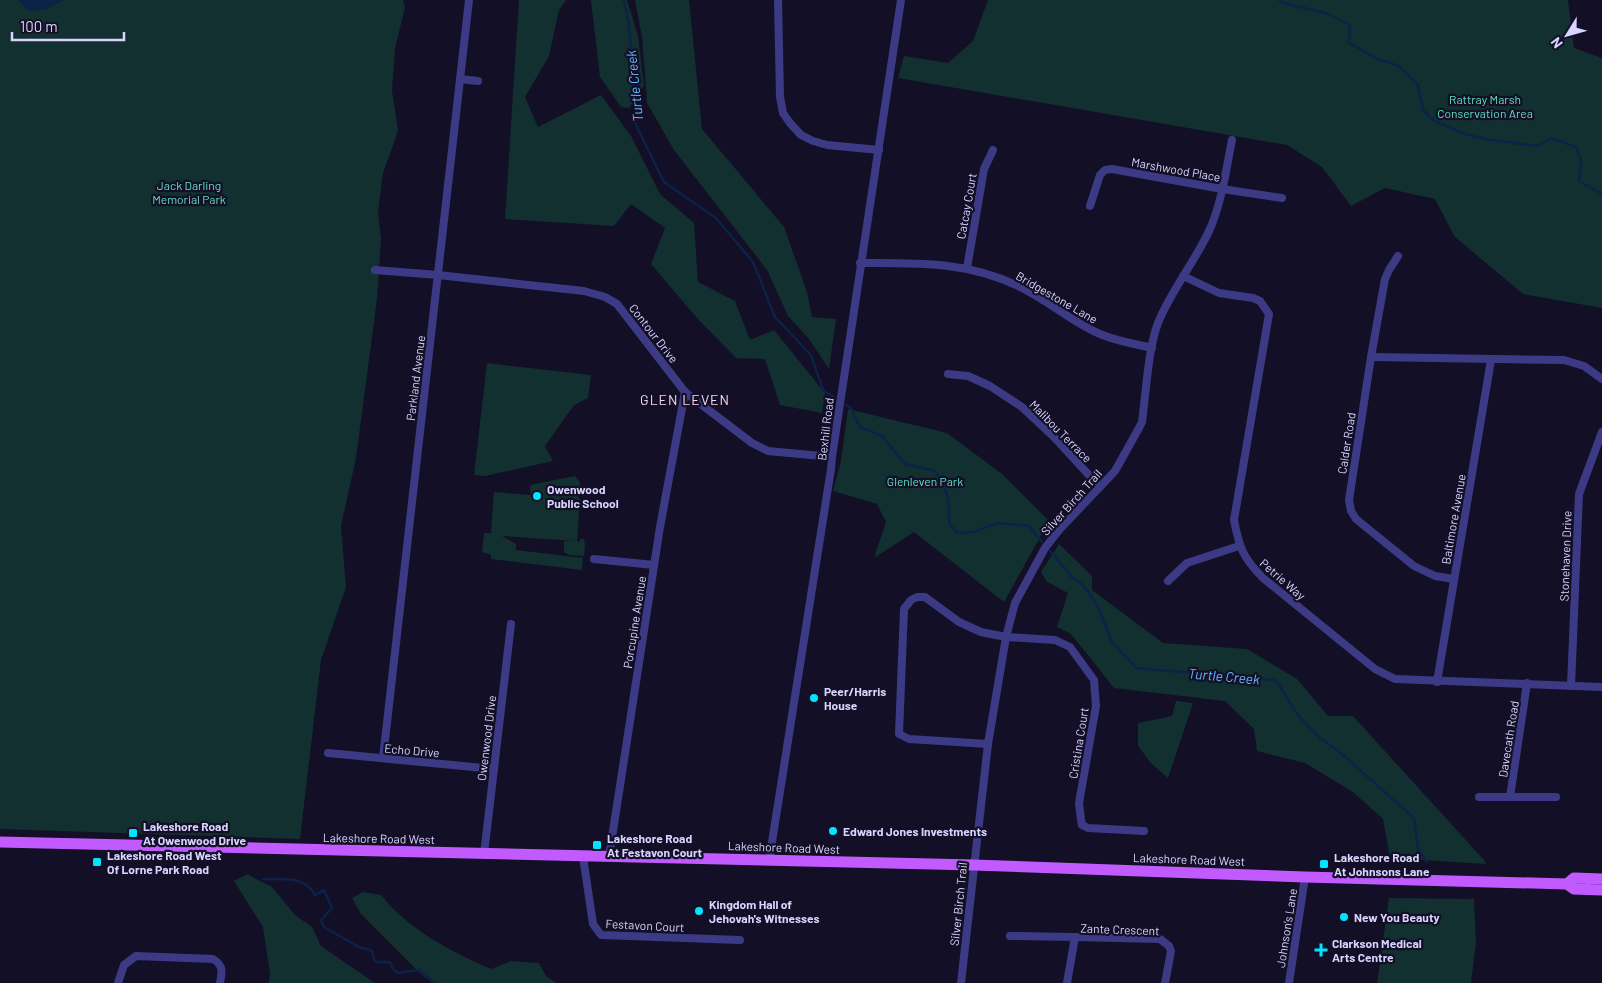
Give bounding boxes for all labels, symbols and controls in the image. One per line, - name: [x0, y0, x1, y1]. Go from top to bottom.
- scale bar: [12, 10, 125, 42]
- north arrow: [1542, 10, 1592, 60]
- text: 100 m: [20, 17, 58, 35]
- text: N: [1547, 34, 1566, 52]
- water label: Turtle Creek: [622, 49, 646, 123]
- park label: Rattray Marsh Conservation Area: [1437, 92, 1533, 120]
- street label: Marshwood Place: [1130, 154, 1222, 184]
- street label: Catcay Court: [953, 172, 979, 240]
- park label: Jack Darling Memorial Park: [152, 178, 226, 206]
- street label: Bridgestone Lane: [1014, 268, 1100, 326]
- street label: Contour Drive: [627, 301, 681, 365]
- street label: Parkland Avenue: [403, 334, 427, 422]
- district label: GLEN LEVEN: [640, 391, 730, 408]
- street label: Bexhill Road: [814, 397, 836, 461]
- street label: Malibou Terrace: [1027, 397, 1095, 465]
- street label: Calder Road: [1334, 411, 1358, 475]
- street label: Silver Birch Trail: [1038, 466, 1104, 538]
- street label: Baltimore Avenue: [1438, 473, 1468, 565]
- park label: Glenleven Park: [887, 474, 963, 488]
- place label: Owenwood Public School: [547, 482, 619, 510]
- marker: Owenwood Public School: [531, 490, 543, 502]
- street label: Stonehaven Drive: [1556, 511, 1574, 601]
- street label: Petrie Way: [1258, 556, 1309, 603]
- street label: Porcupine Avenue: [620, 575, 648, 669]
- water label: Turtle Creek: [1187, 664, 1261, 688]
- place label: Peer/Harris House: [824, 684, 886, 712]
- marker: Peer/Harris House: [808, 692, 820, 704]
- street label: Owenwood Drive: [474, 695, 498, 781]
- street label: Davecath Road: [1495, 700, 1521, 778]
- street label: Cristina Court: [1065, 706, 1091, 780]
- street label: Echo Drive: [384, 741, 440, 759]
- place label: Lakeshore Road At Owenwood Drive: [143, 819, 246, 847]
- place label: Edward Jones Investments: [843, 824, 987, 838]
- marker: Edward Jones Investments: [827, 825, 839, 837]
- marker: Lakeshore Road At Owenwood Drive: [127, 827, 139, 839]
- street label: Lakeshore Road West: [323, 830, 435, 846]
- place label: Lakeshore Road At Festavon Court: [607, 831, 703, 859]
- street label: Lakeshore Road West: [728, 838, 840, 856]
- marker: Lakeshore Road At Festavon Court: [591, 839, 603, 851]
- place label: Lakeshore Road West Of Lorne Park Road: [107, 848, 222, 876]
- street label: Lakeshore Road West: [1133, 850, 1245, 868]
- place label: Lakeshore Road At Johnsons Lane: [1334, 850, 1430, 878]
- marker: Lakeshore Road West Of Lorne Park Road: [91, 856, 103, 868]
- marker: Lakeshore Road At Johnsons Lane: [1318, 858, 1330, 870]
- street label: Silver Birch Trail: [947, 862, 969, 946]
- street label: Johnson's Lane: [1273, 887, 1299, 969]
- place label: Kingdom Hall of Jehovah's Witnesses: [709, 897, 820, 925]
- marker: Kingdom Hall of Jehovah's Witnesses: [693, 905, 705, 917]
- place label: New You Beauty: [1354, 910, 1440, 924]
- marker: New You Beauty: [1338, 911, 1350, 923]
- street label: Festavon Court: [605, 916, 685, 934]
- street label: Zante Crescent: [1080, 921, 1160, 937]
- place label: Clarkson Medical Arts Centre: [1332, 936, 1422, 964]
- marker: Clarkson Medical Arts Centre: [1314, 943, 1328, 957]

